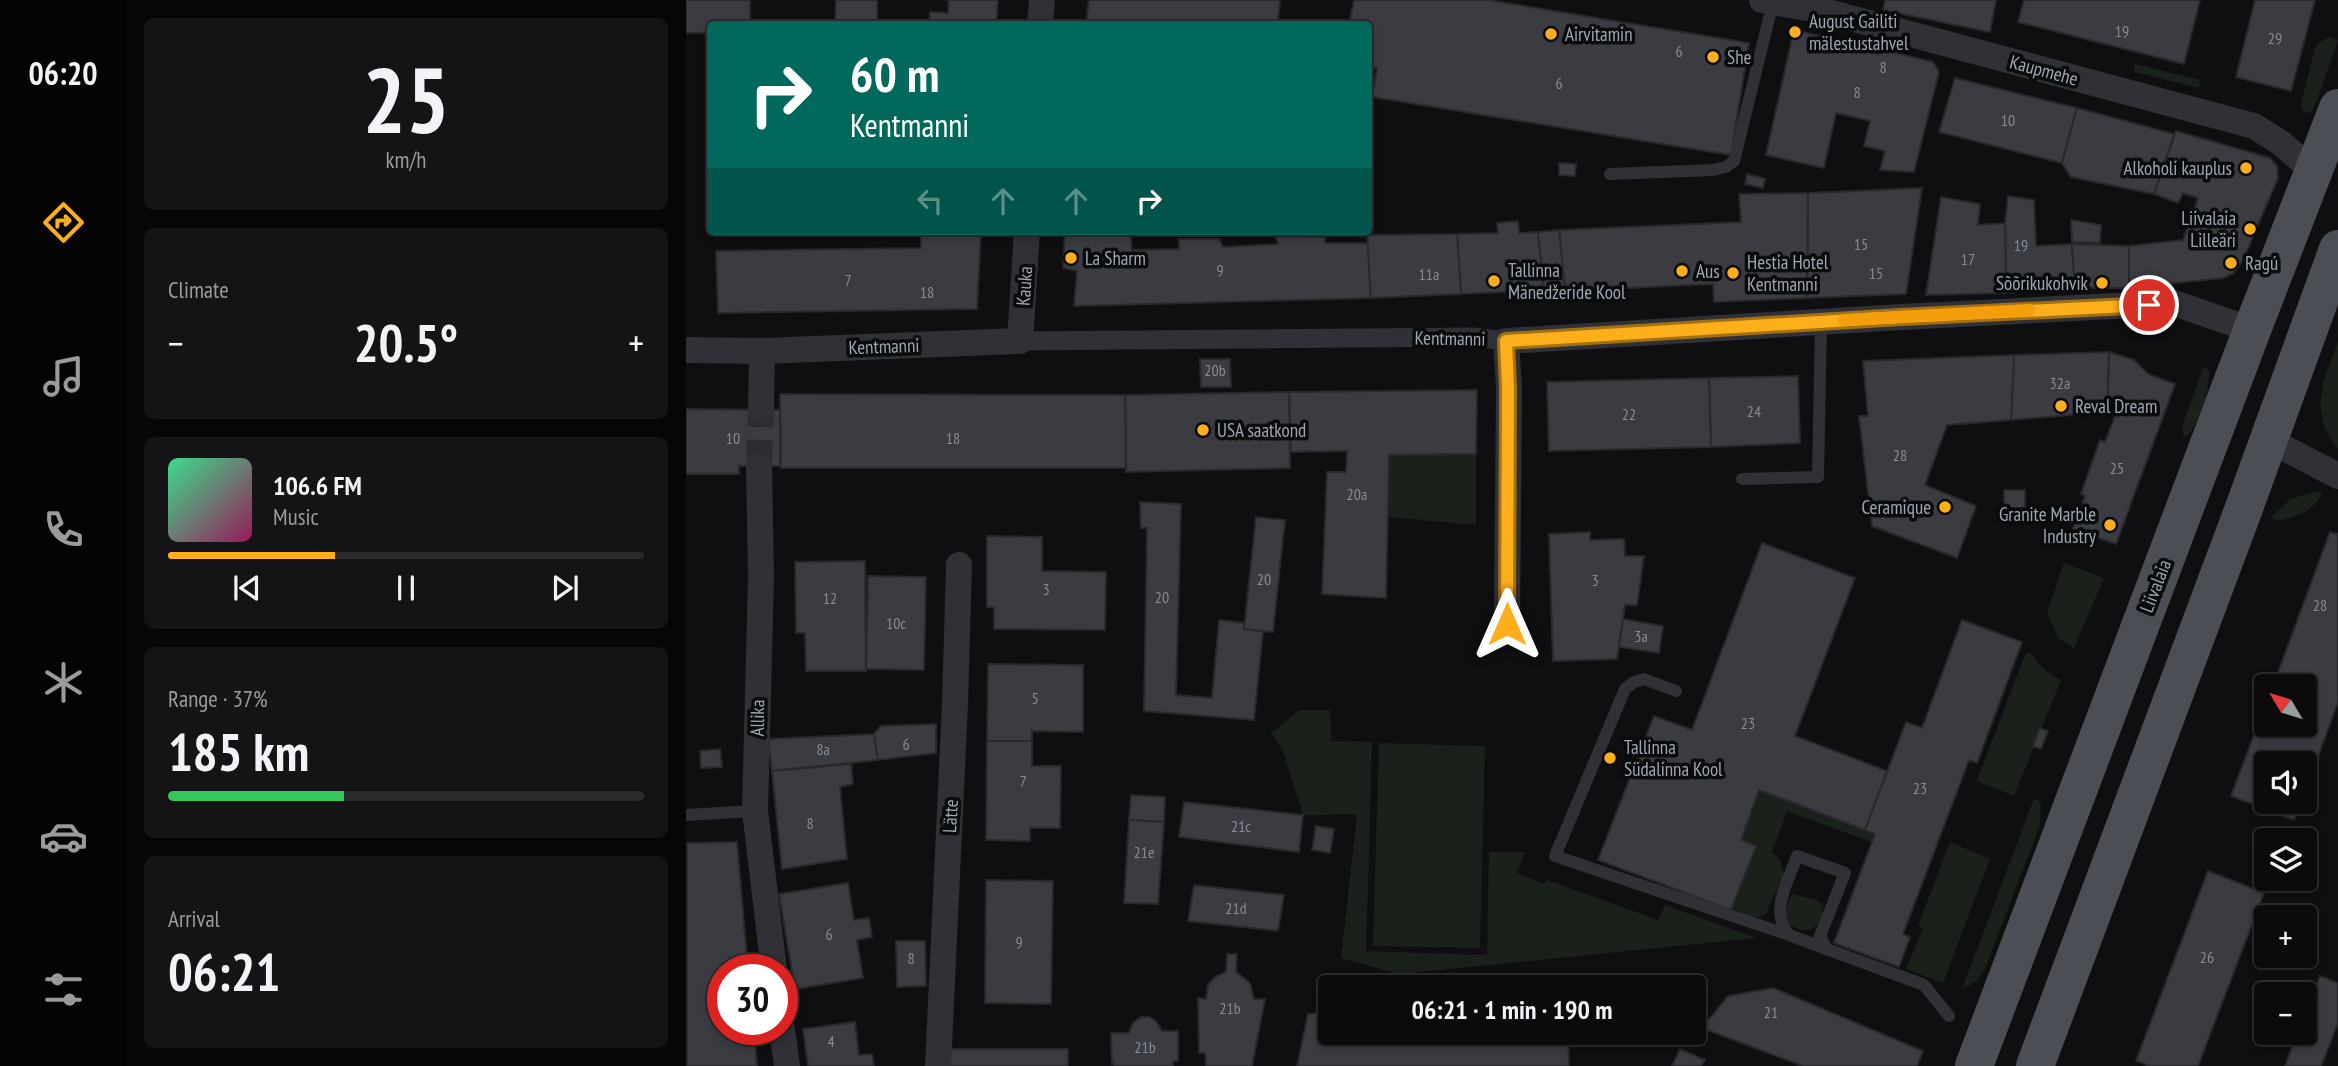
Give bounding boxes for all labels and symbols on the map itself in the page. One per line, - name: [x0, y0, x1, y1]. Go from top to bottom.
- place label: August Gailiti mälestustahvel: [1809, 9, 1909, 55]
- house number: 19: [2115, 21, 2129, 41]
- place label: Airvitamin: [1565, 22, 1632, 46]
- marker: August Gailiti mälestustahvel: [1787, 24, 1803, 40]
- marker: Airvitamin: [1543, 26, 1559, 42]
- house number: 29: [2268, 28, 2282, 48]
- house number: 6: [1675, 41, 1683, 61]
- place label: She: [1727, 45, 1751, 69]
- marker: She: [1705, 49, 1721, 65]
- street label: Kaupmehe: [2007, 49, 2081, 91]
- house number: 8: [1879, 57, 1887, 77]
- house number: 6: [1555, 73, 1563, 93]
- house number: 8: [1853, 82, 1861, 102]
- house number: 10: [2001, 110, 2015, 130]
- place label: Alkoholi kauplus: [2123, 156, 2232, 180]
- marker: Alkoholi kauplus: [2238, 160, 2254, 176]
- place label: Liivalaia Lilleäri: [2181, 206, 2236, 252]
- marker: Liivalaia Lilleäri: [2242, 221, 2258, 237]
- house number: 15: [1854, 234, 1868, 254]
- house number: 19: [2014, 235, 2028, 255]
- place label: La Sharm: [1085, 246, 1146, 270]
- house number: 17: [1961, 249, 1975, 269]
- marker: La Sharm: [1063, 250, 1079, 266]
- place label: Hestia Hotel Kentmanni: [1747, 250, 1829, 296]
- place label: Ragú: [2245, 251, 2278, 275]
- marker: Ragú: [2223, 255, 2239, 271]
- place label: Tallinna Mänedžeride Kool: [1508, 258, 1626, 304]
- place label: Aus: [1696, 259, 1720, 283]
- house number: 9: [1216, 260, 1224, 280]
- marker: Aus: [1674, 263, 1690, 279]
- house number: 15: [1869, 263, 1883, 283]
- house number: 11a: [1419, 264, 1439, 284]
- street label: Kauka: [1011, 265, 1037, 307]
- marker: Hestia Hotel Kentmanni: [1725, 265, 1741, 281]
- house number: 7: [844, 270, 852, 290]
- place label: Sõõrikukohvik: [1996, 271, 2089, 295]
- marker: Tallinna Mänedžeride Kool: [1486, 273, 1502, 289]
- marker: Sõõrikukohvik: [2094, 275, 2110, 291]
- pin: [2119, 275, 2179, 335]
- house number: 18: [920, 282, 934, 302]
- street label: Kentmanni: [1414, 325, 1486, 351]
- street label: Kentmanni: [848, 333, 920, 359]
- house number: 20b: [1204, 360, 1226, 380]
- house number: 32a: [2050, 373, 2070, 393]
- place label: Reval Dream: [2075, 394, 2157, 418]
- marker: Reval Dream: [2053, 398, 2069, 414]
- house number: 24: [1747, 401, 1761, 421]
- house number: 22: [1622, 404, 1636, 424]
- place label: USA saatkond: [1217, 418, 1306, 442]
- marker: USA saatkond: [1195, 422, 1211, 438]
- house number: 10: [726, 428, 740, 448]
- house number: 18: [946, 428, 960, 448]
- house number: 28: [1893, 445, 1907, 465]
- house number: 25: [2110, 458, 2124, 478]
- house number: 20a: [1347, 484, 1367, 504]
- place label: Ceramique: [1861, 495, 1931, 519]
- marker: Ceramique: [1937, 499, 1953, 515]
- place label: Granite Marble Industry: [1999, 502, 2097, 548]
- marker: Granite Marble Industry: [2102, 517, 2118, 533]
- street label: Liivalaia: [2134, 556, 2176, 616]
- house number: 20: [1257, 569, 1271, 589]
- house number: 3: [1591, 570, 1599, 590]
- house number: 3: [1042, 579, 1050, 599]
- house number: 20: [1155, 587, 1169, 607]
- position arrow: [1470, 587, 1544, 661]
- house number: 12: [823, 588, 837, 608]
- house number: 28: [2313, 595, 2327, 615]
- house number: 10c: [886, 613, 906, 633]
- house number: 3a: [1634, 626, 1648, 646]
- north arrow: [2254, 674, 2317, 737]
- house number: 5: [1031, 688, 1039, 708]
- street label: Allika: [745, 699, 769, 737]
- house number: 23: [1741, 713, 1755, 733]
- house number: 6: [902, 734, 910, 754]
- place label: Tallinna Südalinna Kool: [1624, 735, 1723, 781]
- house number: 8a: [816, 739, 830, 759]
- marker: Tallinna Südalinna Kool: [1602, 750, 1618, 766]
- house number: 7: [1019, 771, 1027, 791]
- house number: 23: [1913, 778, 1927, 798]
- street label: Lätte: [937, 798, 963, 833]
- house number: 8: [806, 813, 814, 833]
- house number: 21c: [1231, 816, 1251, 836]
- house number: 21e: [1133, 842, 1155, 862]
- house number: 21d: [1225, 898, 1247, 918]
- house number: 6: [825, 924, 833, 944]
- house number: 9: [1015, 932, 1023, 952]
- house number: 26: [2200, 947, 2214, 967]
- house number: 8: [907, 948, 915, 968]
- speed limit sign: 30: [707, 954, 798, 1045]
- house number: 21b: [1219, 998, 1241, 1018]
- house number: 21: [1764, 1002, 1778, 1022]
- house number: 4: [827, 1031, 835, 1051]
- house number: 21b: [1134, 1037, 1156, 1057]

